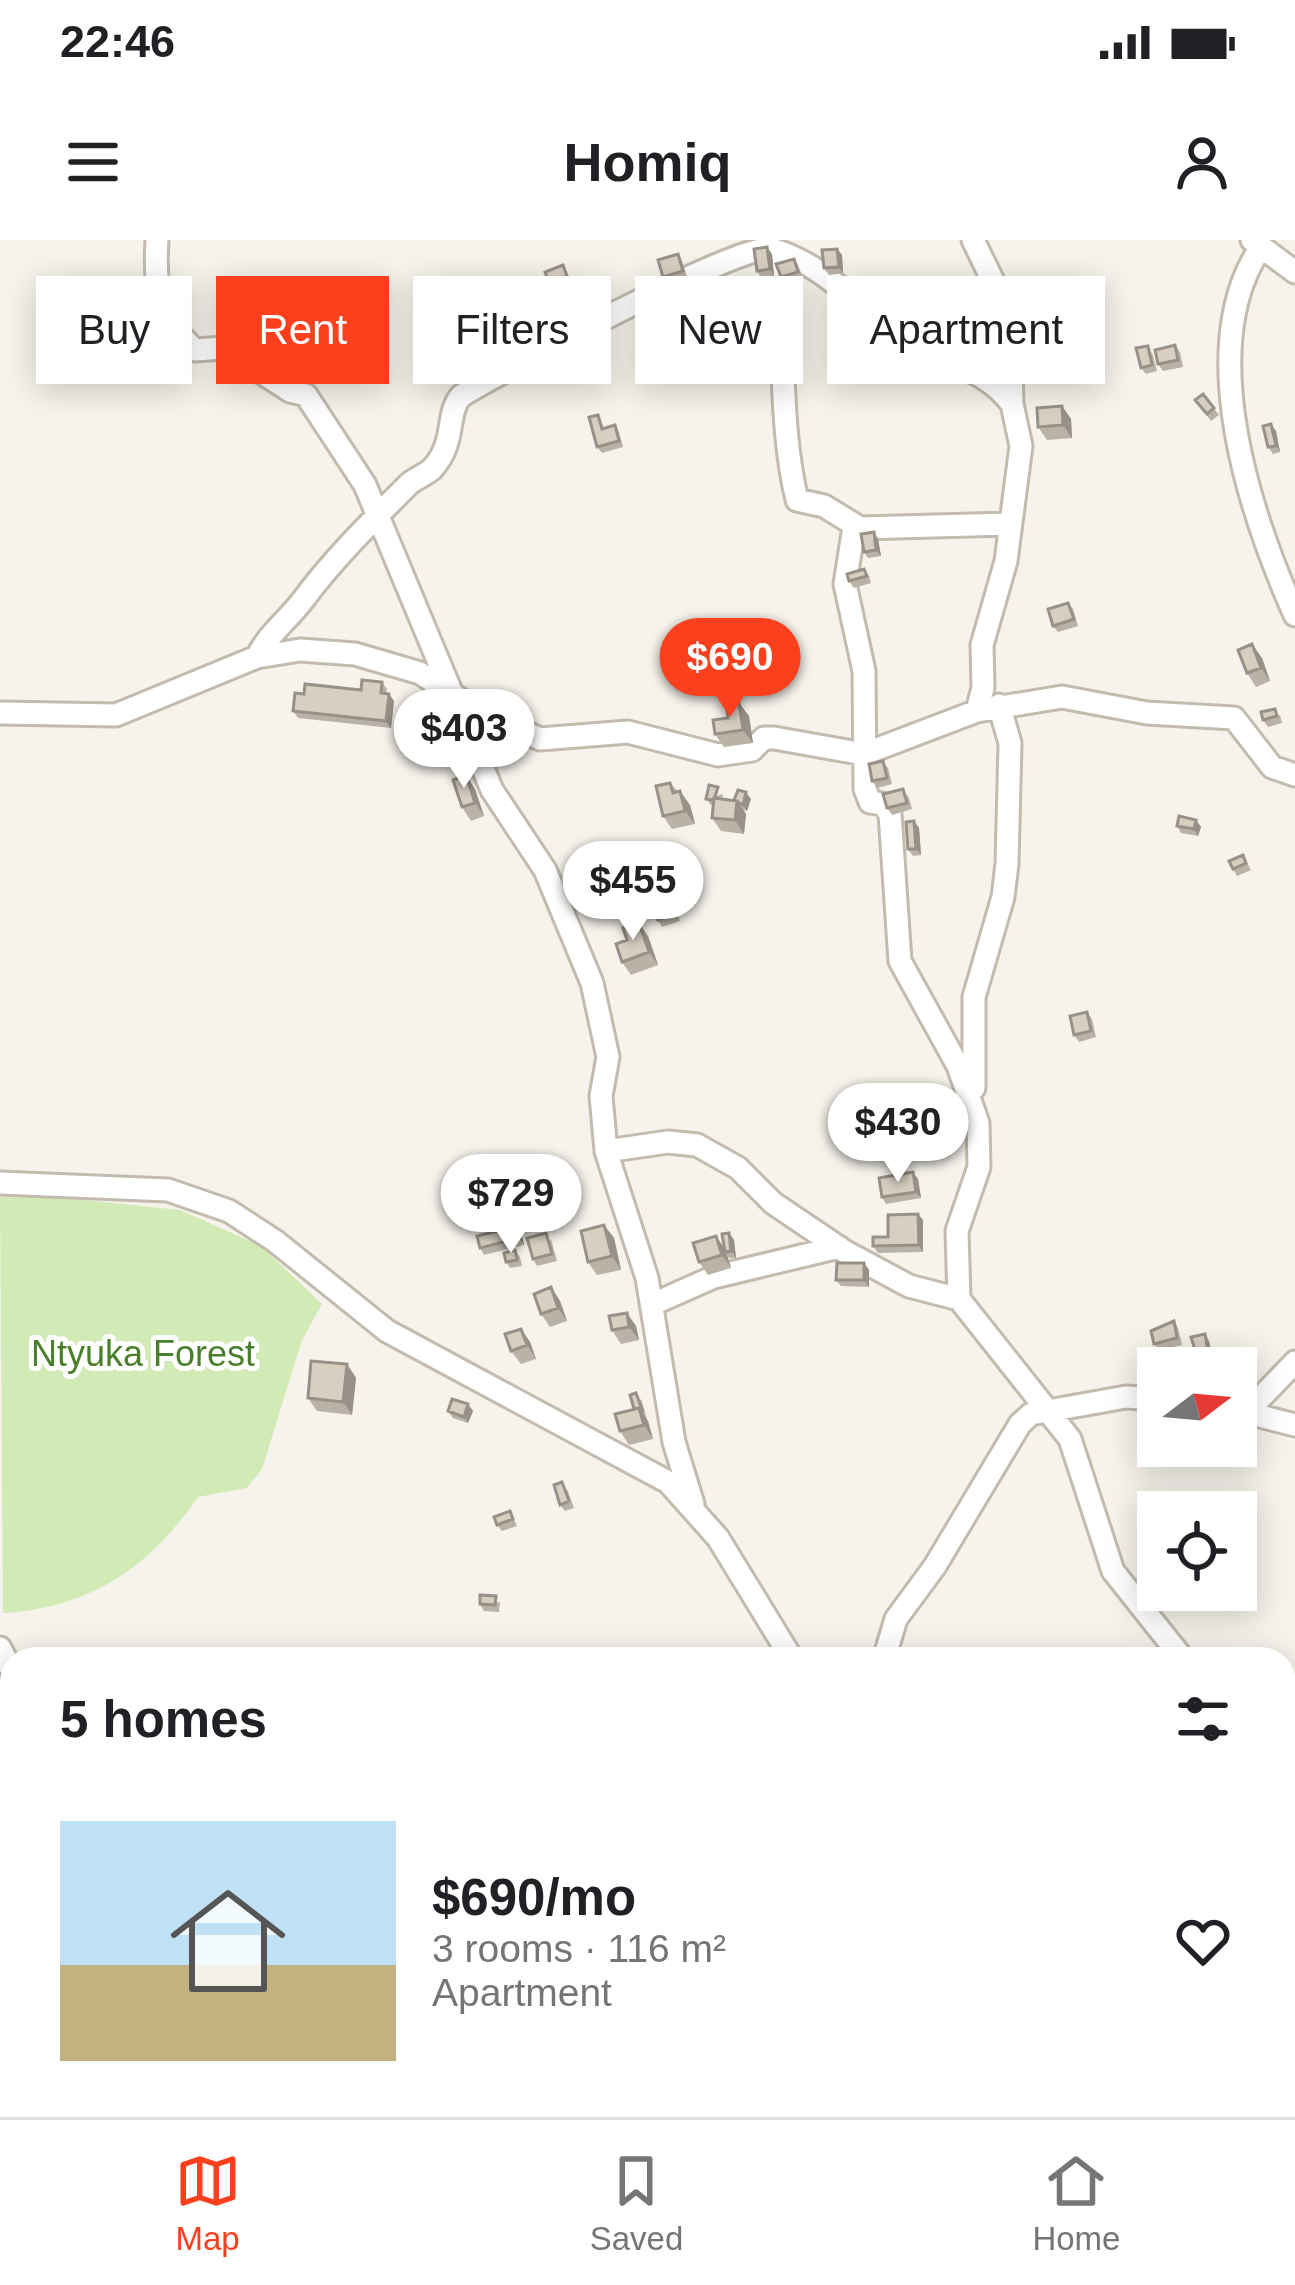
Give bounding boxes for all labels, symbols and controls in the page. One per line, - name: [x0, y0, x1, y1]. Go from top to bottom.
- text: 22:46: [60, 16, 175, 67]
- icon: menu: [60, 129, 126, 195]
- icon: person: [1169, 129, 1235, 195]
- text: Homiq: [564, 132, 732, 192]
- chip: Buy: [36, 276, 192, 384]
- chip: Rent: [216, 276, 389, 384]
- chip: Filters: [413, 276, 611, 384]
- chip: New: [635, 276, 803, 384]
- chip: Apartment: [827, 276, 1105, 384]
- pin: $690: [659, 618, 801, 720]
- text: $690: [687, 635, 773, 678]
- pin: $403: [393, 689, 535, 791]
- text: $403: [421, 706, 507, 749]
- pin: $455: [562, 841, 704, 943]
- text: $455: [590, 858, 676, 901]
- pin: $430: [827, 1083, 969, 1185]
- text: $430: [855, 1100, 941, 1143]
- pin: $729: [440, 1154, 582, 1256]
- text: $729: [468, 1171, 554, 1214]
- park label: Ntyuka Forest: [31, 1333, 255, 1374]
- north arrow: [1137, 1347, 1257, 1467]
- map controls: [1137, 1347, 1257, 1611]
- button: locate: [1137, 1491, 1257, 1611]
- icon: filters: [1170, 1686, 1236, 1752]
- text: 5 homes: [60, 1691, 267, 1748]
- icon: home: [156, 1869, 300, 2013]
- text: $690/mo: [432, 1869, 636, 1926]
- icon: heart: [1170, 1908, 1236, 1974]
- text: 3 rooms · 116 m²: [432, 1927, 726, 1970]
- text: Apartment: [432, 1971, 612, 2014]
- tab: Map: [175, 2148, 241, 2258]
- tab: Saved: [590, 2148, 683, 2258]
- tab: Home: [1032, 2148, 1120, 2258]

